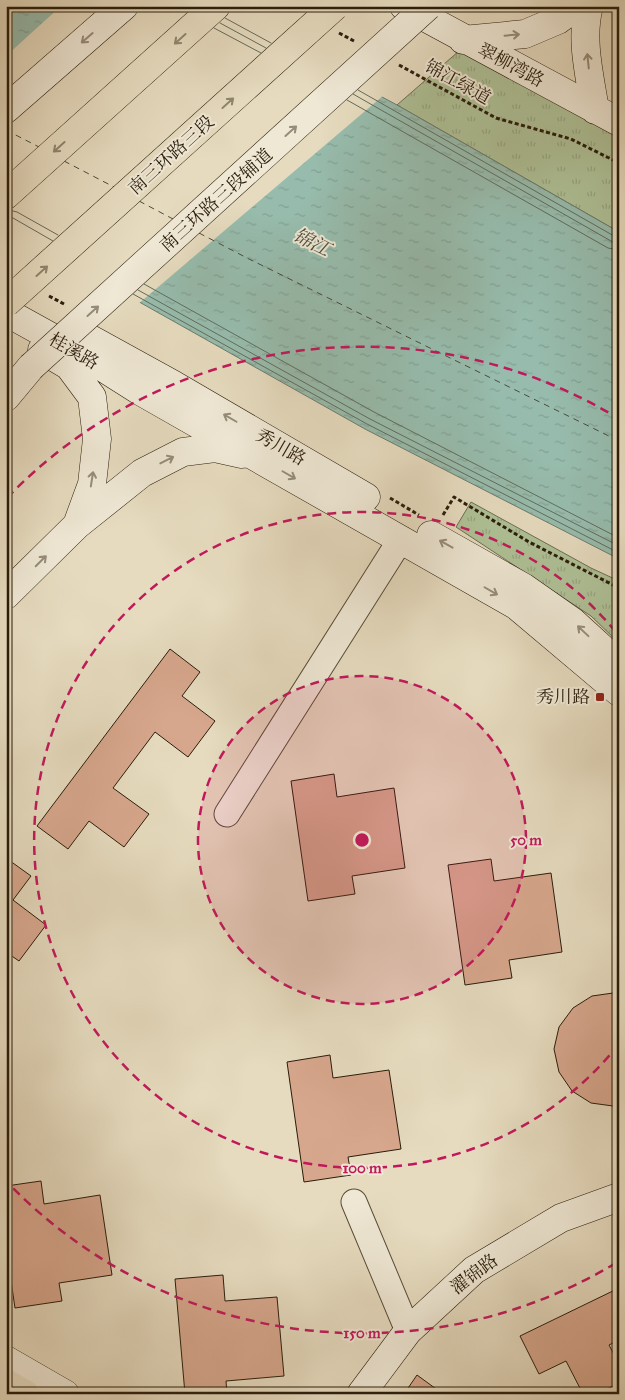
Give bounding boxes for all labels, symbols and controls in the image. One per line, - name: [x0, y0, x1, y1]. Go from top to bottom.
- one-way arrow: [504, 30, 520, 40]
- one-way arrow: [81, 33, 94, 44]
- one-way arrow: [174, 33, 187, 45]
- street label: 翠柳湾路: [474, 38, 548, 92]
- one-way arrow: [583, 54, 593, 70]
- street label: 锦江绿道: [421, 55, 495, 109]
- one-way arrow: [221, 97, 234, 109]
- street label: 南三环路三段: [124, 111, 218, 199]
- one-way arrow: [285, 125, 298, 137]
- one-way arrow: [53, 141, 66, 153]
- street label: 南三环路三段辅道: [155, 144, 277, 256]
- water label: 锦江: [290, 223, 337, 262]
- one-way arrow: [36, 265, 49, 277]
- one-way arrow: [87, 305, 100, 317]
- street label: 桂溪路: [45, 328, 103, 374]
- one-way arrow: [224, 412, 238, 422]
- street label: 秀川路: [252, 424, 310, 470]
- one-way arrow: [160, 455, 175, 465]
- one-way arrow: [282, 470, 297, 480]
- one-way arrow: [88, 471, 98, 487]
- one-way arrow: [440, 538, 454, 548]
- one-way arrow: [35, 555, 47, 567]
- one-way arrow: [483, 587, 497, 597]
- one-way arrow: [576, 625, 589, 637]
- place label: 秀川路: [536, 686, 590, 708]
- marker: 秀川路: [594, 691, 606, 703]
- centre of rings: [353, 831, 371, 849]
- text: 50 m: [510, 831, 542, 849]
- text: 100 m: [342, 1159, 382, 1177]
- street label: 濯锦路: [446, 1249, 502, 1299]
- text: 150 m: [343, 1324, 381, 1342]

